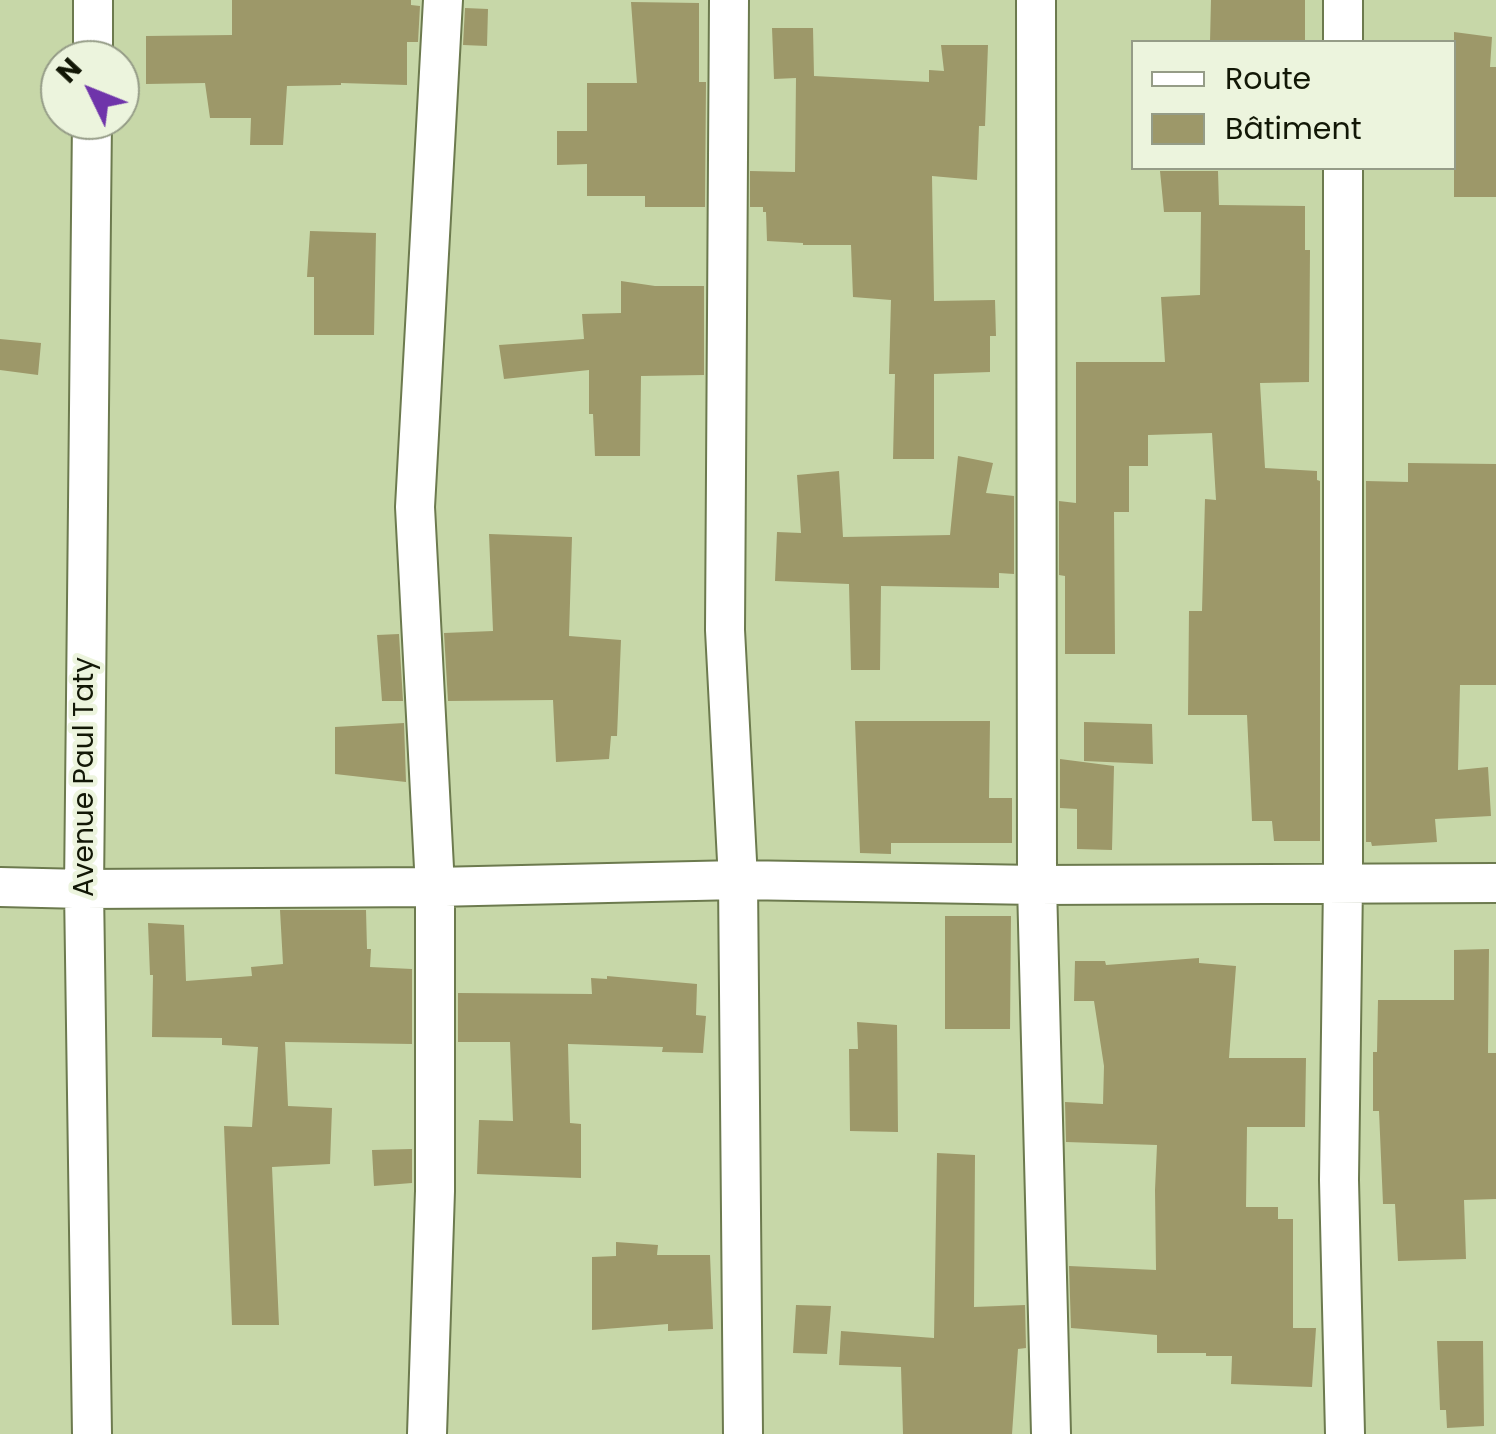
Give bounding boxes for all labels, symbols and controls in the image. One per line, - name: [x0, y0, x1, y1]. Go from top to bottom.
- north arrow: [40, 40, 140, 140]
- legend: [1131, 40, 1456, 170]
- text: N: [48, 50, 91, 92]
- text: Route: [1225, 57, 1311, 100]
- text: Bâtiment: [1225, 107, 1362, 150]
- street label: Avenue Paul Taty: [69, 657, 103, 897]

